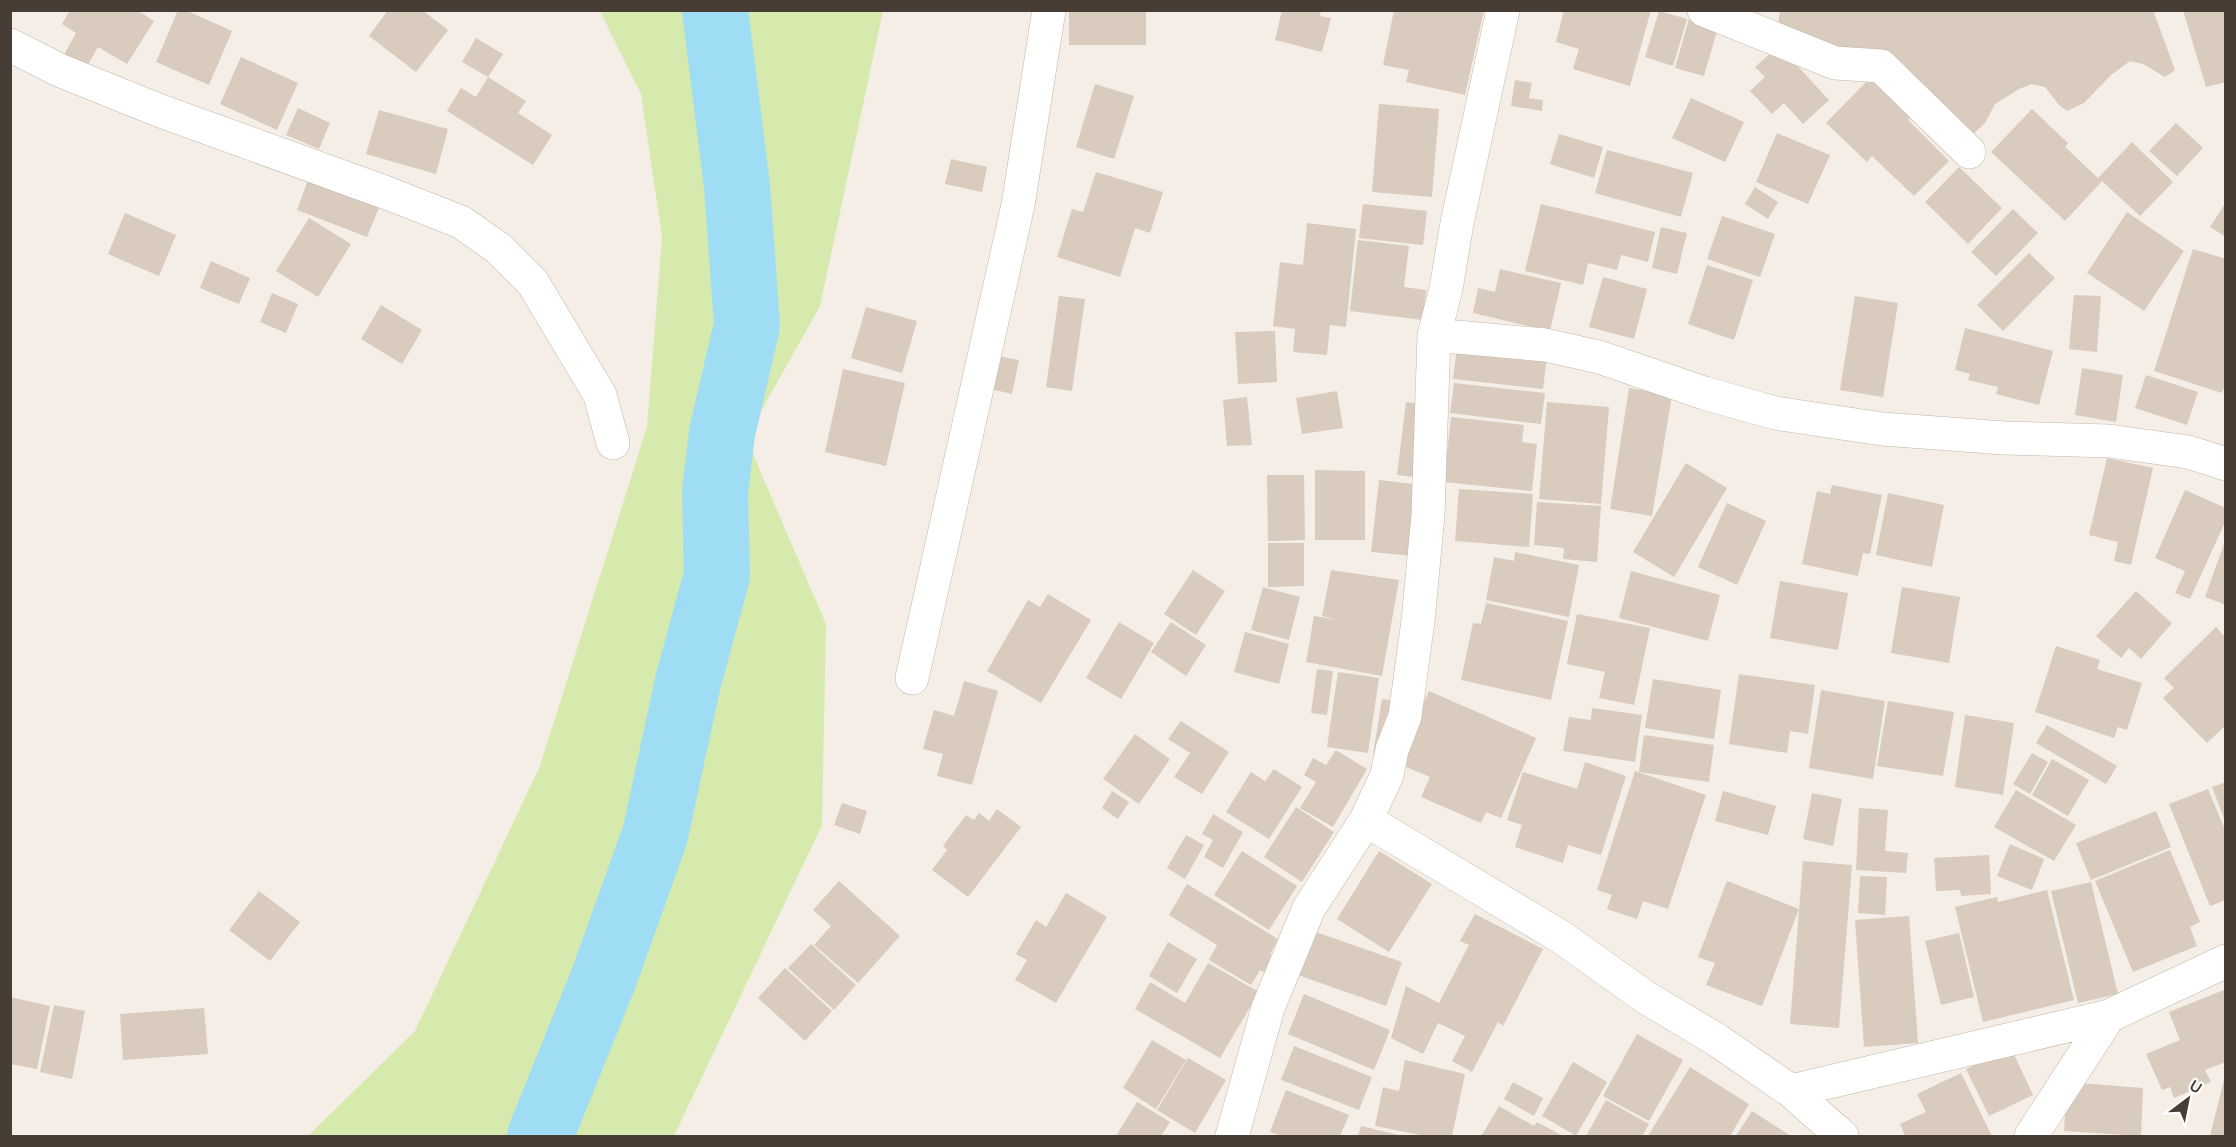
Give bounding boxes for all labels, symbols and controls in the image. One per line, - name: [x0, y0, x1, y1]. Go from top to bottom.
- north arrow: [2158, 1069, 2218, 1129]
- text: U: [2186, 1075, 2206, 1098]

